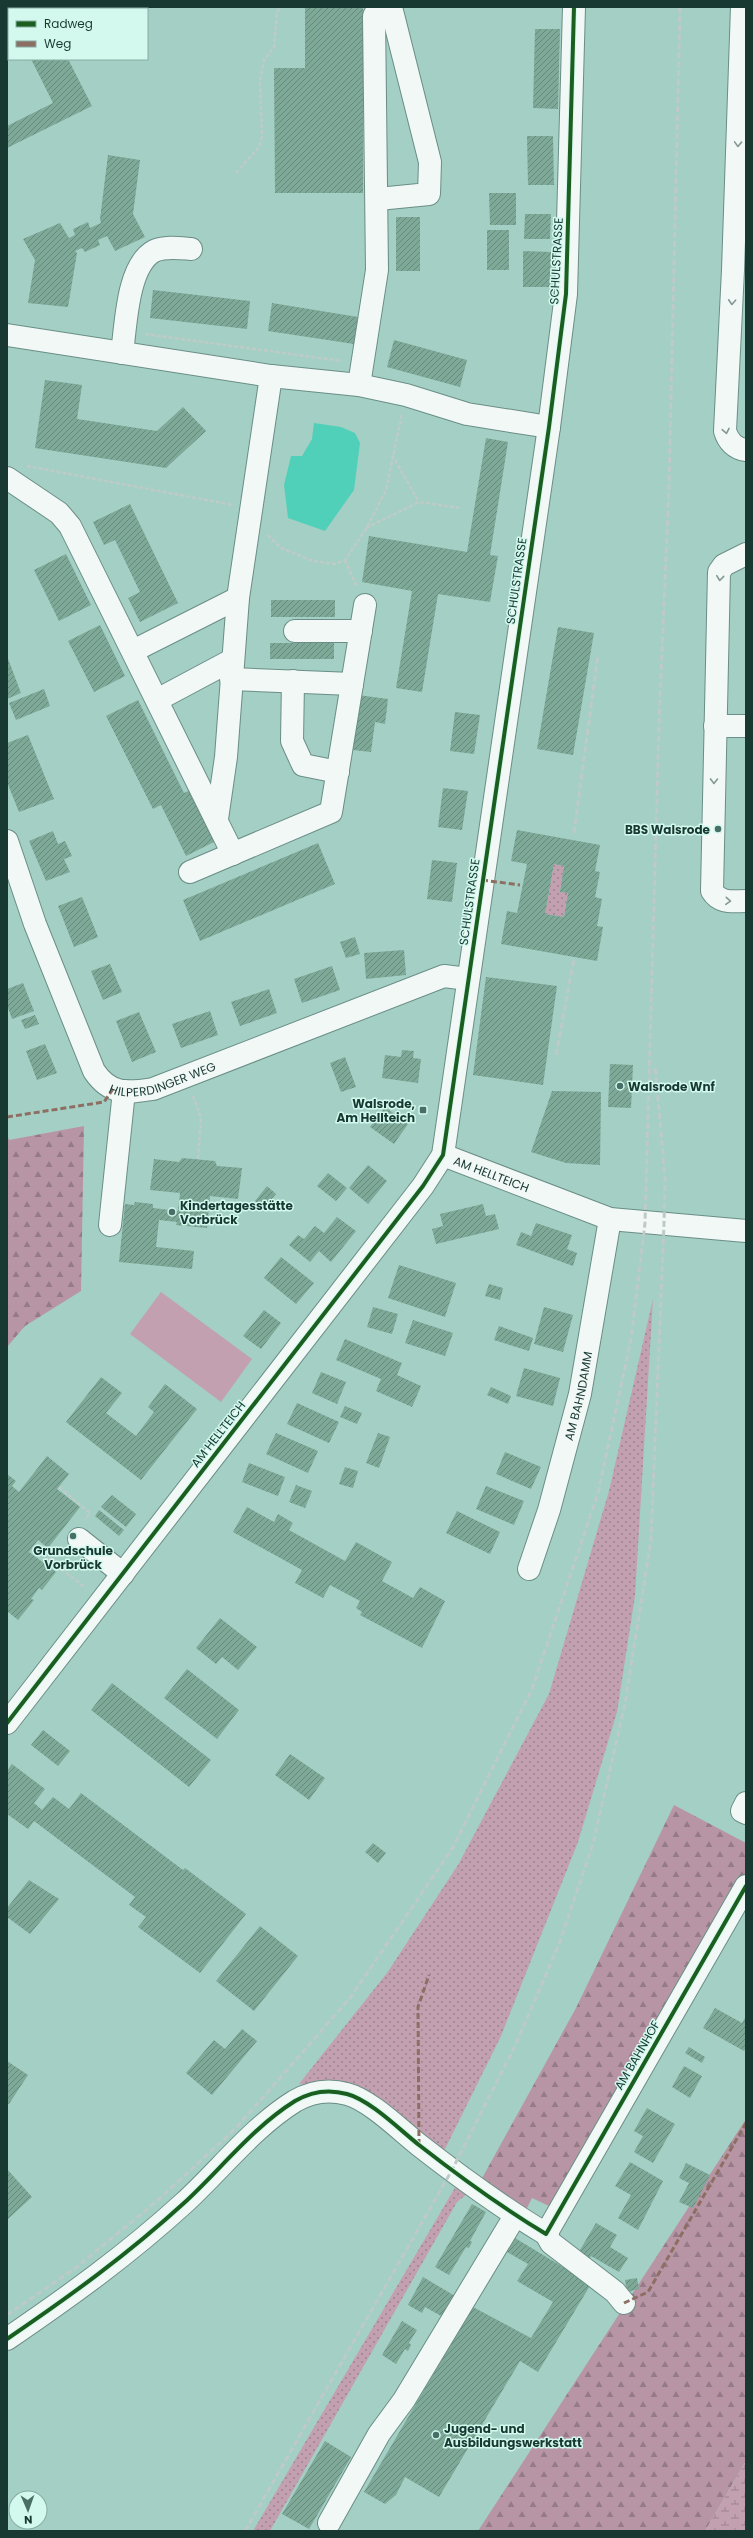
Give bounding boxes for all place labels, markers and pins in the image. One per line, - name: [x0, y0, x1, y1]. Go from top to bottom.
- place label: BBS Walsrode: [625, 821, 711, 838]
- marker: BBS Walsrode: [713, 824, 723, 834]
- place label: Walsrode Wnf: [628, 1078, 716, 1095]
- marker: Walsrode Wnf: [615, 1081, 625, 1091]
- place label: Walsrode, Am Hellteich: [337, 1095, 415, 1126]
- marker: Walsrode, Am Hellteich: [418, 1105, 428, 1115]
- place label: Kindertagesstätte Vorbrück: [180, 1197, 293, 1228]
- marker: Kindertagesstätte Vorbrück: [167, 1207, 177, 1217]
- marker: Grundschule Vorbrück: [68, 1531, 78, 1541]
- place label: Grundschule Vorbrück: [33, 1542, 113, 1573]
- place label: Jugend- und Ausbildungswerkstatt: [444, 2420, 582, 2451]
- marker: Jugend- und Ausbildungswerkstatt: [431, 2430, 441, 2440]

